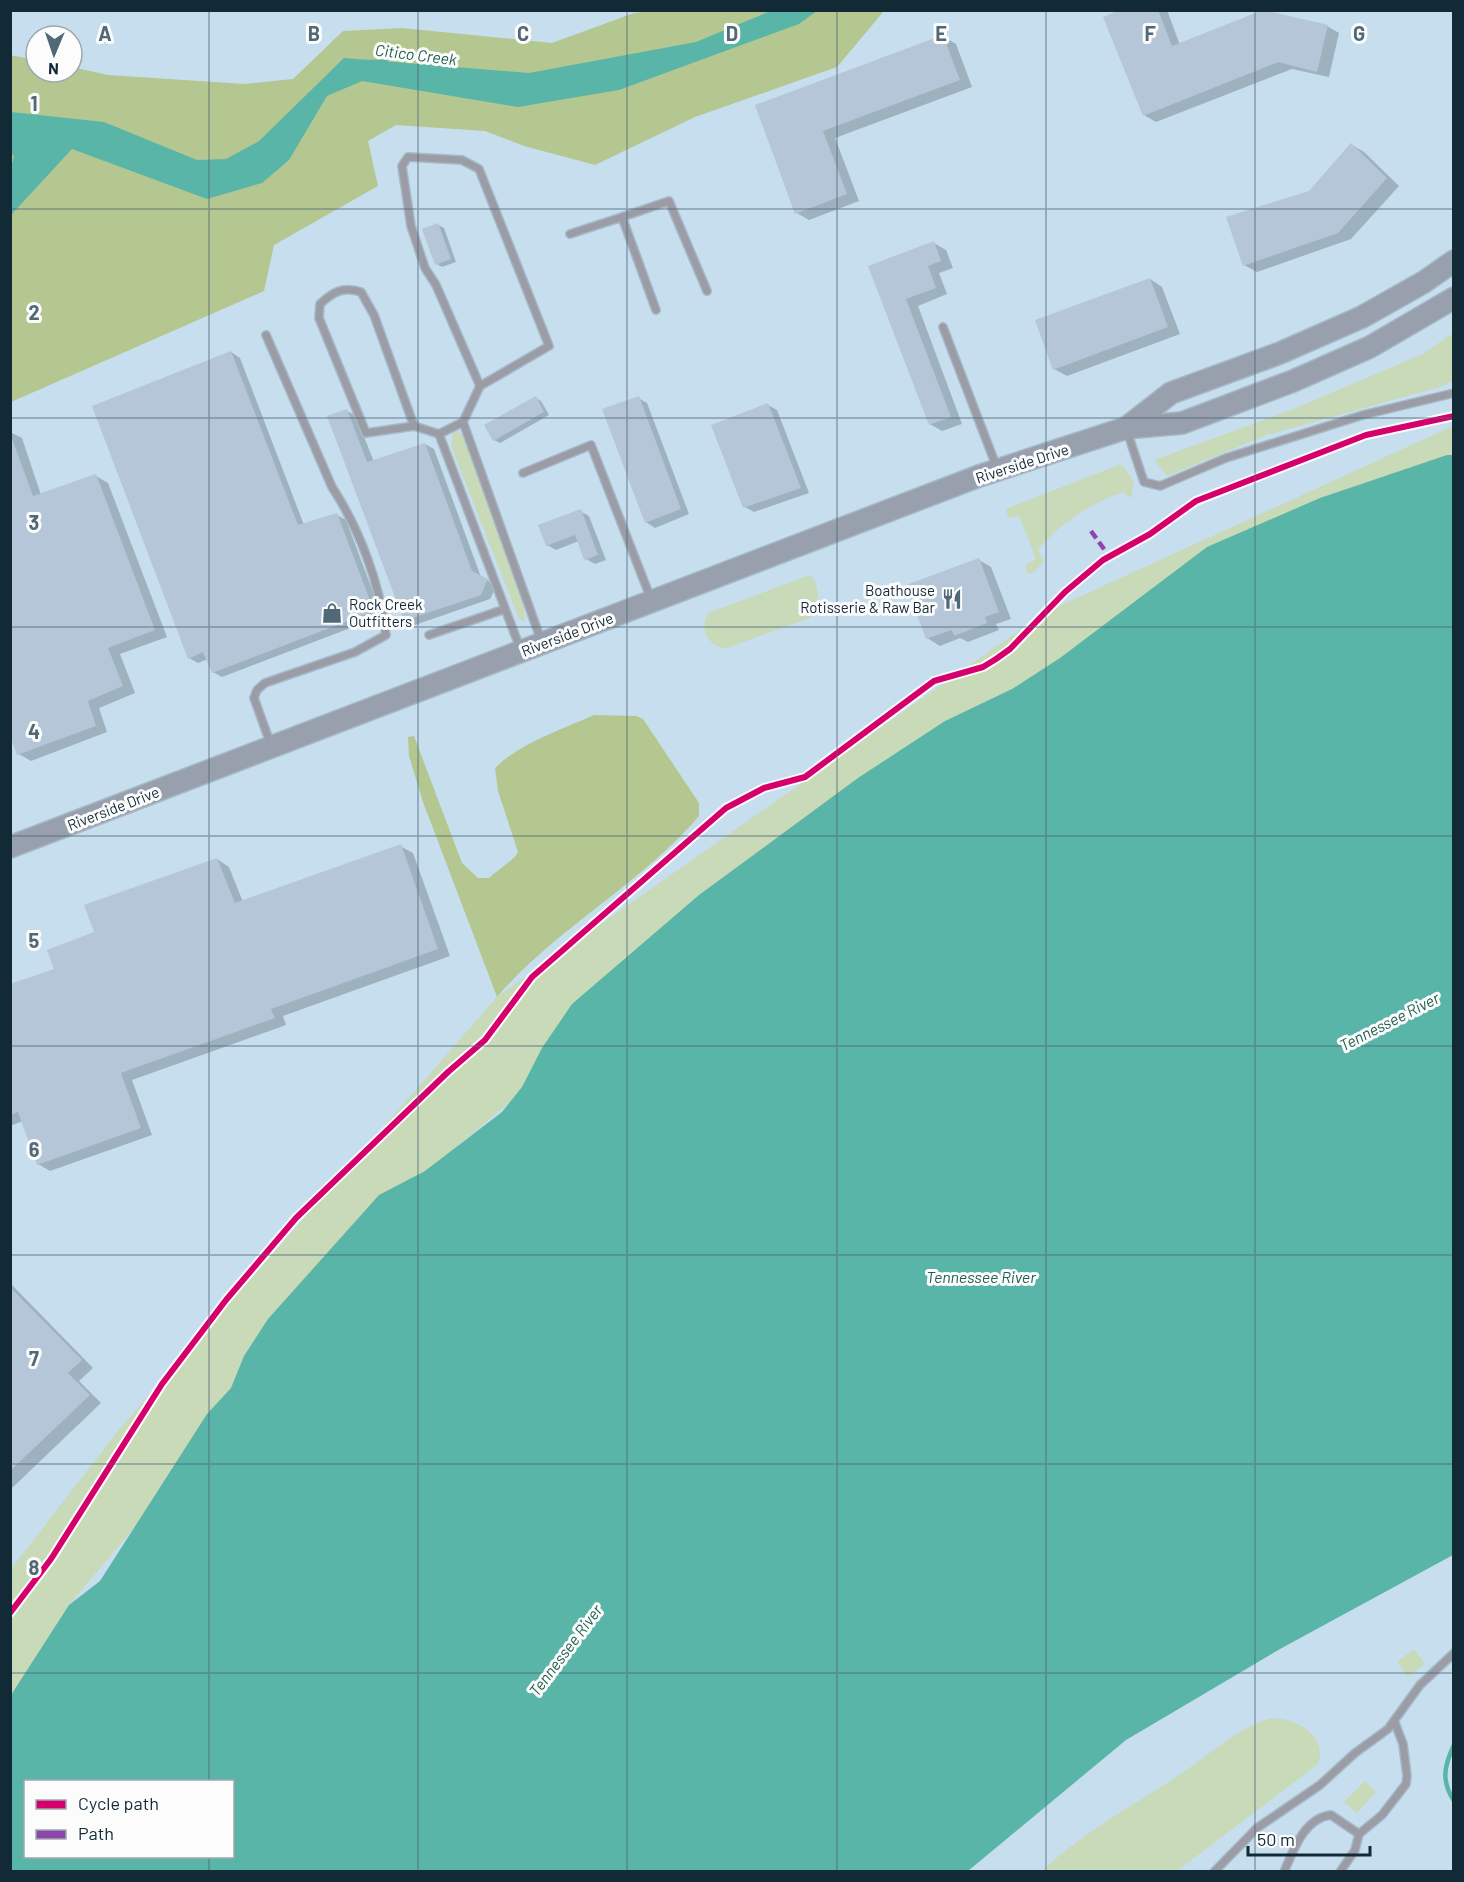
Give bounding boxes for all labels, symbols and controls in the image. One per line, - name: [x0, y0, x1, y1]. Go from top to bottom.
- text: A: [98, 21, 112, 45]
- text: B: [308, 21, 320, 45]
- text: C: [517, 21, 529, 45]
- text: D: [726, 21, 738, 45]
- text: E: [935, 21, 947, 45]
- text: F: [1144, 21, 1156, 45]
- text: G: [1353, 21, 1365, 45]
- north arrow: [24, 24, 84, 84]
- water label: Citico Creek: [374, 40, 458, 68]
- text: N: [48, 60, 59, 79]
- text: 1: [30, 91, 38, 115]
- text: 2: [28, 300, 40, 324]
- street label: Riverside Drive: [973, 439, 1071, 487]
- text: 3: [29, 510, 39, 534]
- place label: Boathouse Rotisserie & Raw Bar: [800, 581, 936, 616]
- restaurant icon: Boathouse Rotisserie & Raw Bar: [940, 587, 964, 611]
- place label: Rock Creek Outfitters: [349, 595, 423, 630]
- shop icon: Rock Creek Outfitters: [320, 601, 344, 625]
- street label: Riverside Drive: [519, 608, 615, 660]
- text: 4: [28, 719, 40, 743]
- street label: Riverside Drive: [65, 782, 161, 834]
- text: 5: [29, 928, 40, 952]
- water label: Tennessee River: [1336, 987, 1443, 1054]
- text: 6: [29, 1137, 40, 1161]
- water label: Tennessee River: [926, 1267, 1037, 1286]
- text: 7: [29, 1346, 39, 1370]
- text: 8: [29, 1555, 40, 1579]
- water label: Tennessee River: [524, 1599, 606, 1699]
- legend: [24, 1780, 234, 1858]
- text: Cycle path: [78, 1792, 159, 1814]
- scale bar: [1248, 1819, 1370, 1857]
- text: Path: [78, 1822, 114, 1844]
- text: 50 m: [1257, 1828, 1295, 1850]

